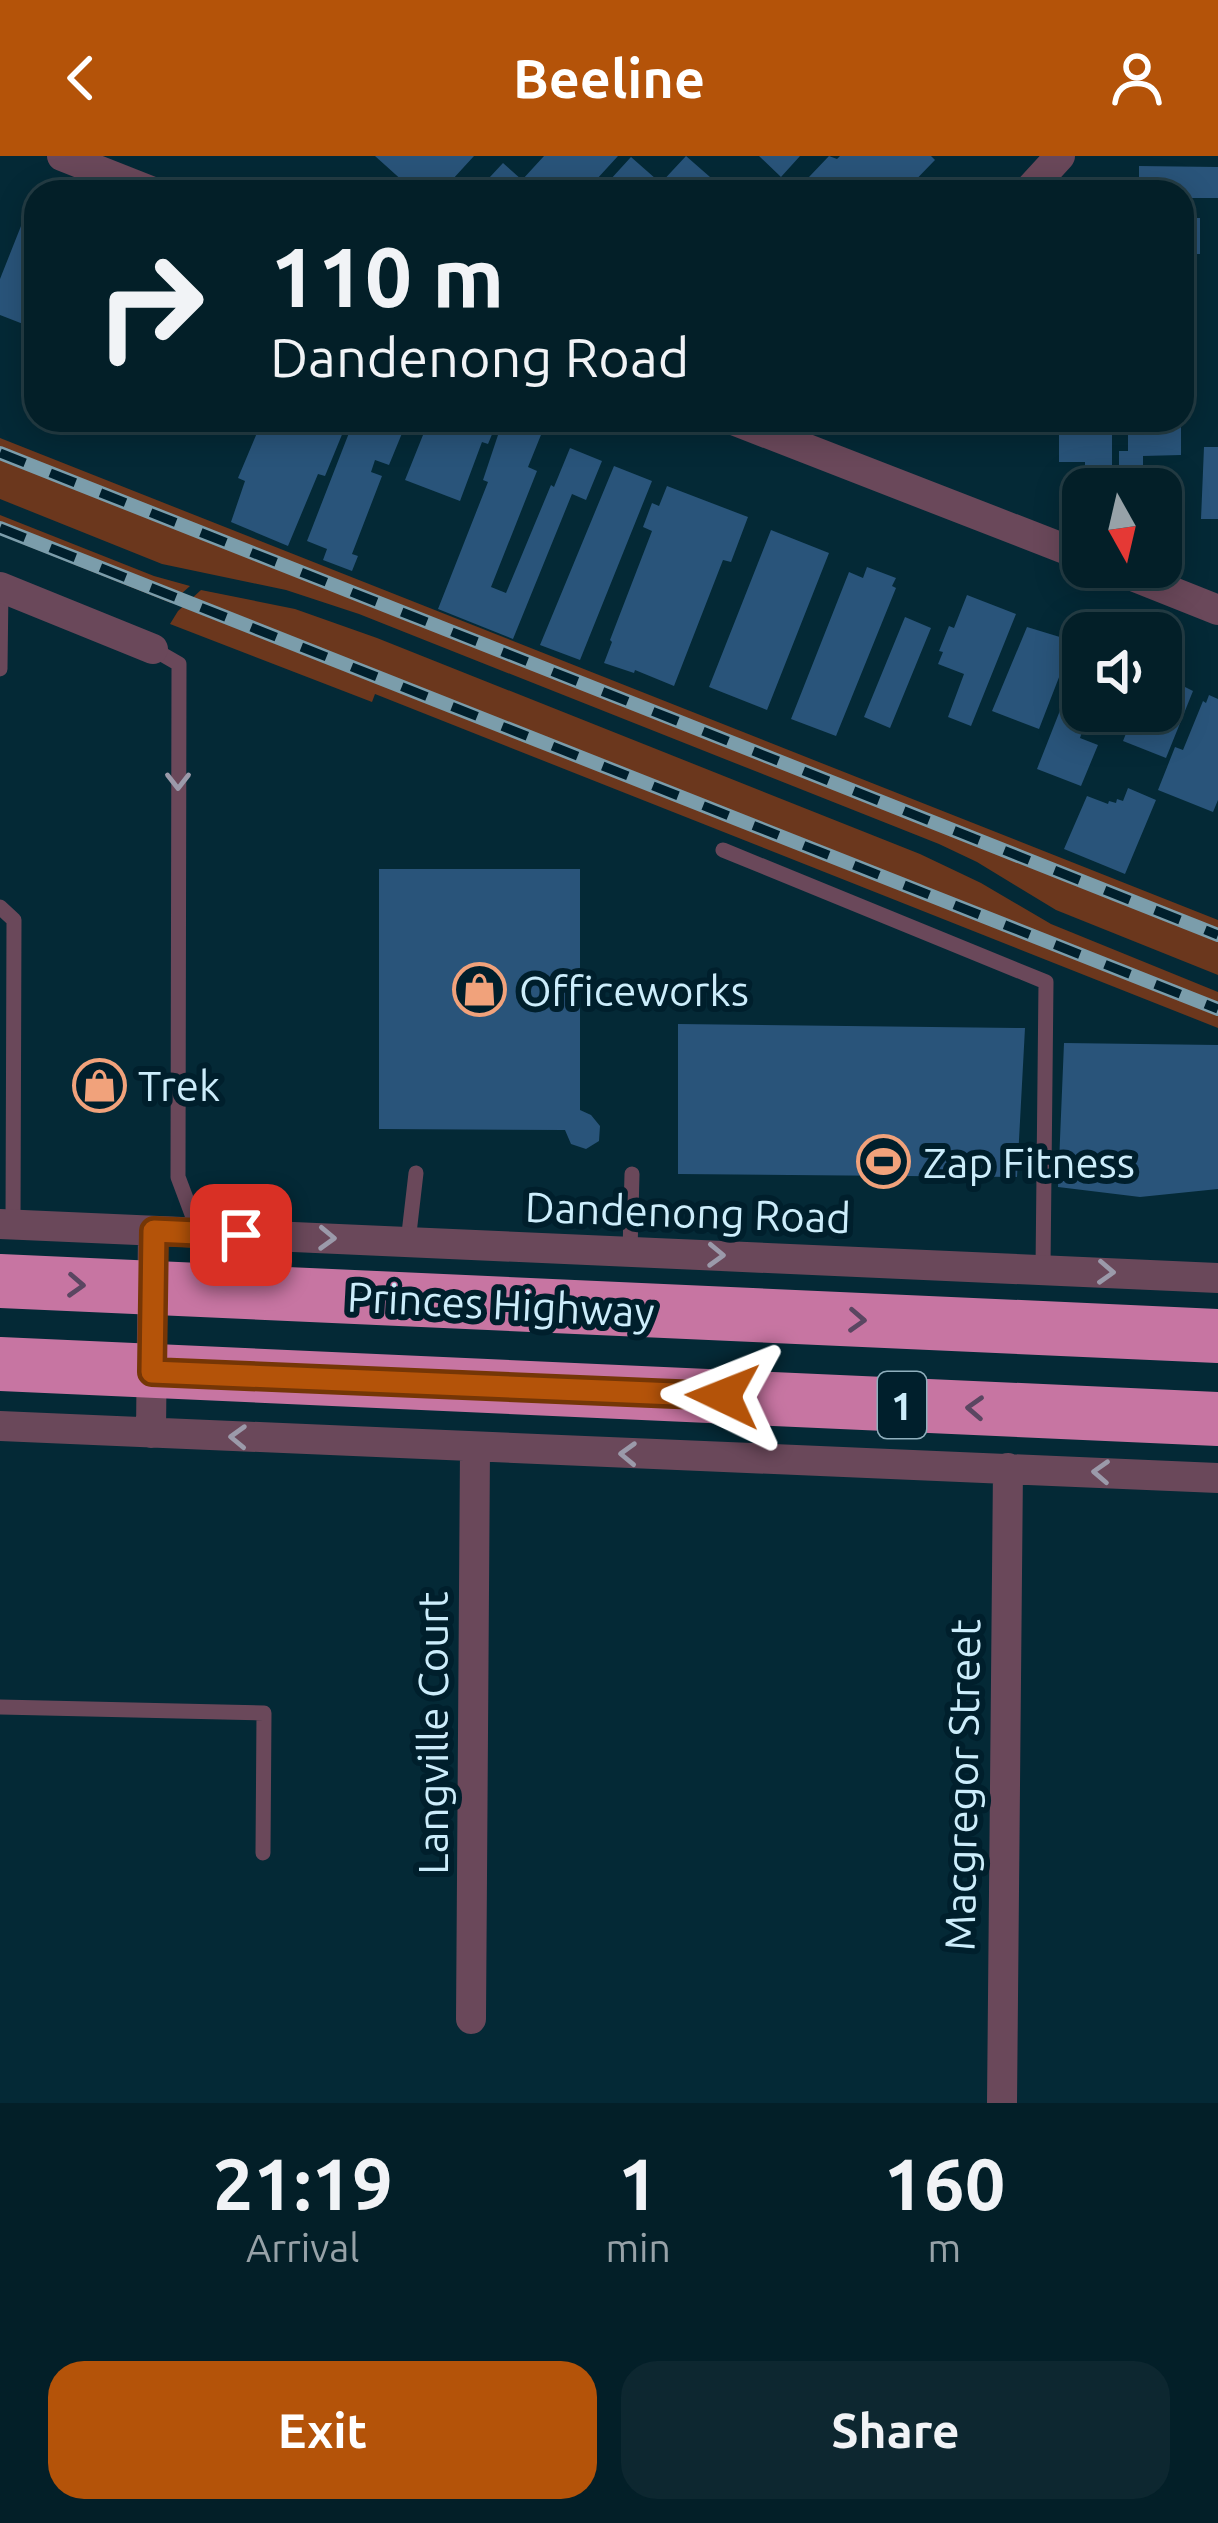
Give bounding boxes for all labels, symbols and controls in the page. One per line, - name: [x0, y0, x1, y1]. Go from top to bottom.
- icon: back: [48, 45, 114, 111]
- icon: person: [1104, 45, 1170, 111]
- text: Beeline: [513, 48, 705, 108]
- icon: right: [72, 228, 228, 384]
- text: 110 m: [270, 229, 504, 323]
- text: Dandenong Road: [270, 327, 689, 387]
- north arrow: [1062, 468, 1182, 588]
- map controls: [1062, 468, 1182, 732]
- button: sound: [1062, 612, 1182, 732]
- one-way arrow: [166, 772, 192, 791]
- shop icon: Officeworks: [452, 962, 508, 1018]
- place label: Officeworks: [519, 967, 749, 1014]
- shop icon: Trek: [71, 1057, 127, 1113]
- place label: Trek: [138, 1062, 220, 1109]
- sports icon: Zap Fitness: [856, 1134, 912, 1190]
- place label: Zap Fitness: [923, 1139, 1135, 1186]
- street label: Dandenong Road: [524, 1183, 852, 1241]
- pin: [190, 1184, 292, 1286]
- icon: arrive: [208, 1202, 274, 1268]
- one-way arrow: [318, 1225, 337, 1251]
- one-way arrow: [707, 1242, 726, 1268]
- one-way arrow: [1097, 1259, 1116, 1285]
- one-way arrow: [68, 1272, 86, 1298]
- street label: Princes Highway: [346, 1272, 656, 1336]
- one-way arrow: [848, 1307, 867, 1333]
- position arrow: [660, 1333, 786, 1459]
- road number: 1: [878, 1372, 926, 1438]
- one-way arrow: [965, 1395, 984, 1421]
- one-way arrow: [228, 1424, 247, 1450]
- one-way arrow: [618, 1441, 636, 1467]
- one-way arrow: [1091, 1459, 1110, 1485]
- street label: Langville Court: [409, 1591, 456, 1875]
- street label: Macgregor Street: [936, 1618, 988, 1952]
- text: 21:19: [213, 2143, 393, 2224]
- text: 1: [618, 2143, 658, 2224]
- text: 160: [883, 2143, 1005, 2224]
- text: Arrival: [246, 2226, 360, 2269]
- text: min: [605, 2226, 671, 2269]
- text: m: [928, 2226, 961, 2269]
- button: Exit: [48, 2361, 597, 2499]
- button: Share: [621, 2361, 1170, 2499]

